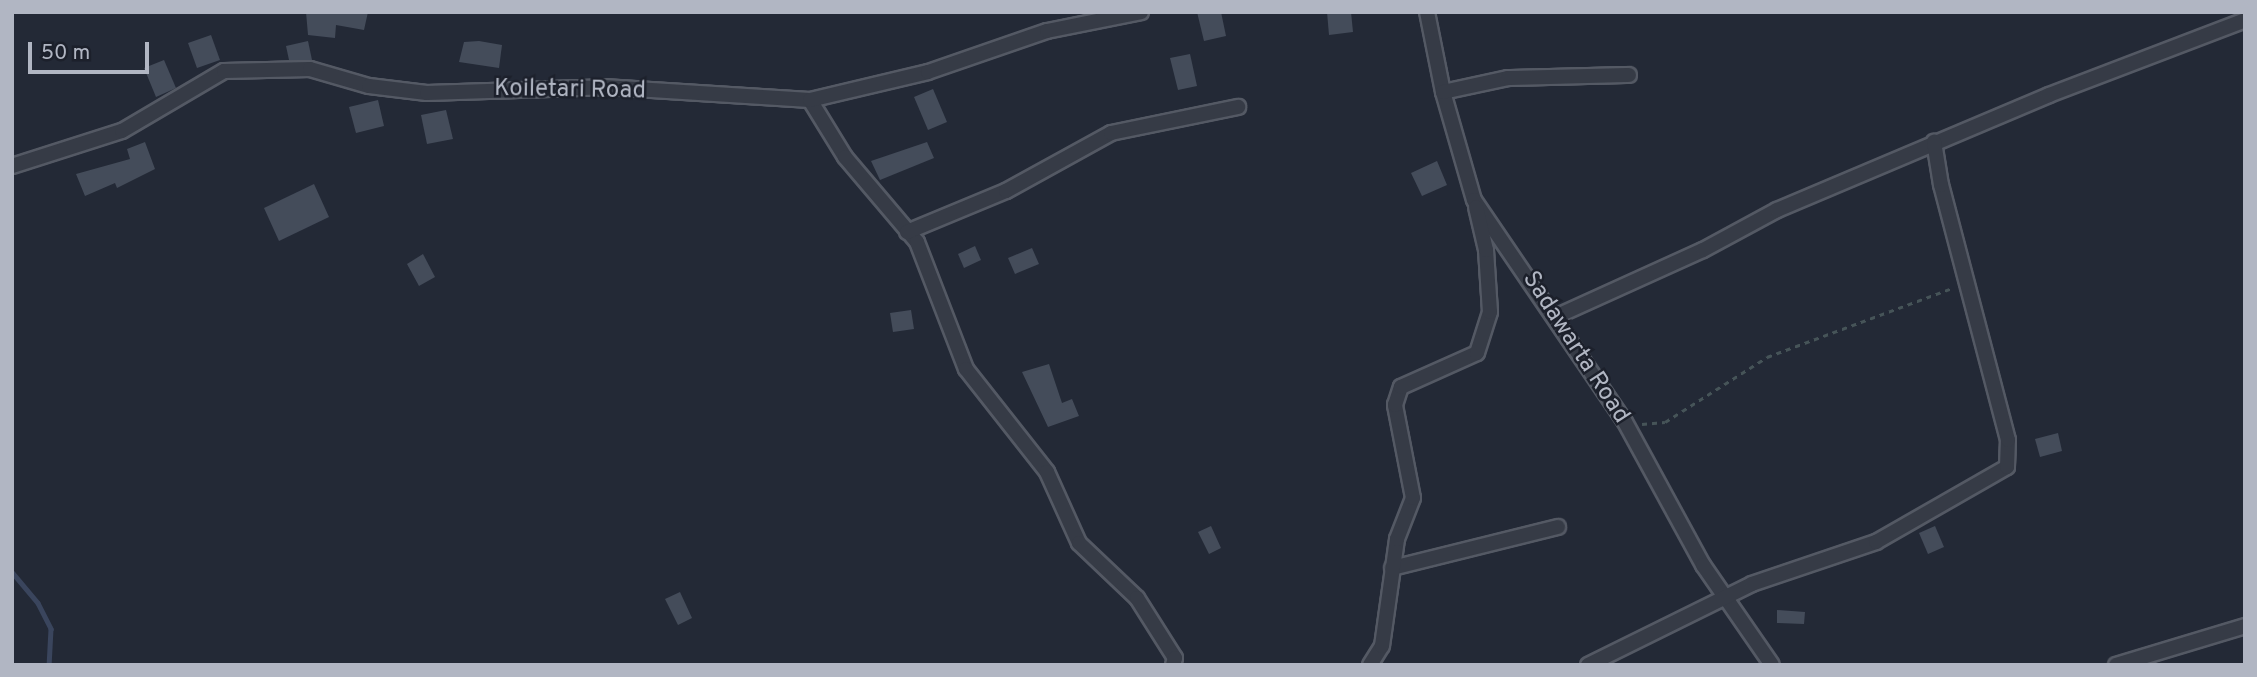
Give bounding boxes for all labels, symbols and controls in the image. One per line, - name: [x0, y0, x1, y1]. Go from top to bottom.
- scale bar: [32, 28, 152, 72]
- text: 50 m: [41, 40, 90, 67]
- street label: Koiletari Road: [494, 75, 646, 107]
- street label: Sadawarta Road: [1515, 267, 1635, 429]

